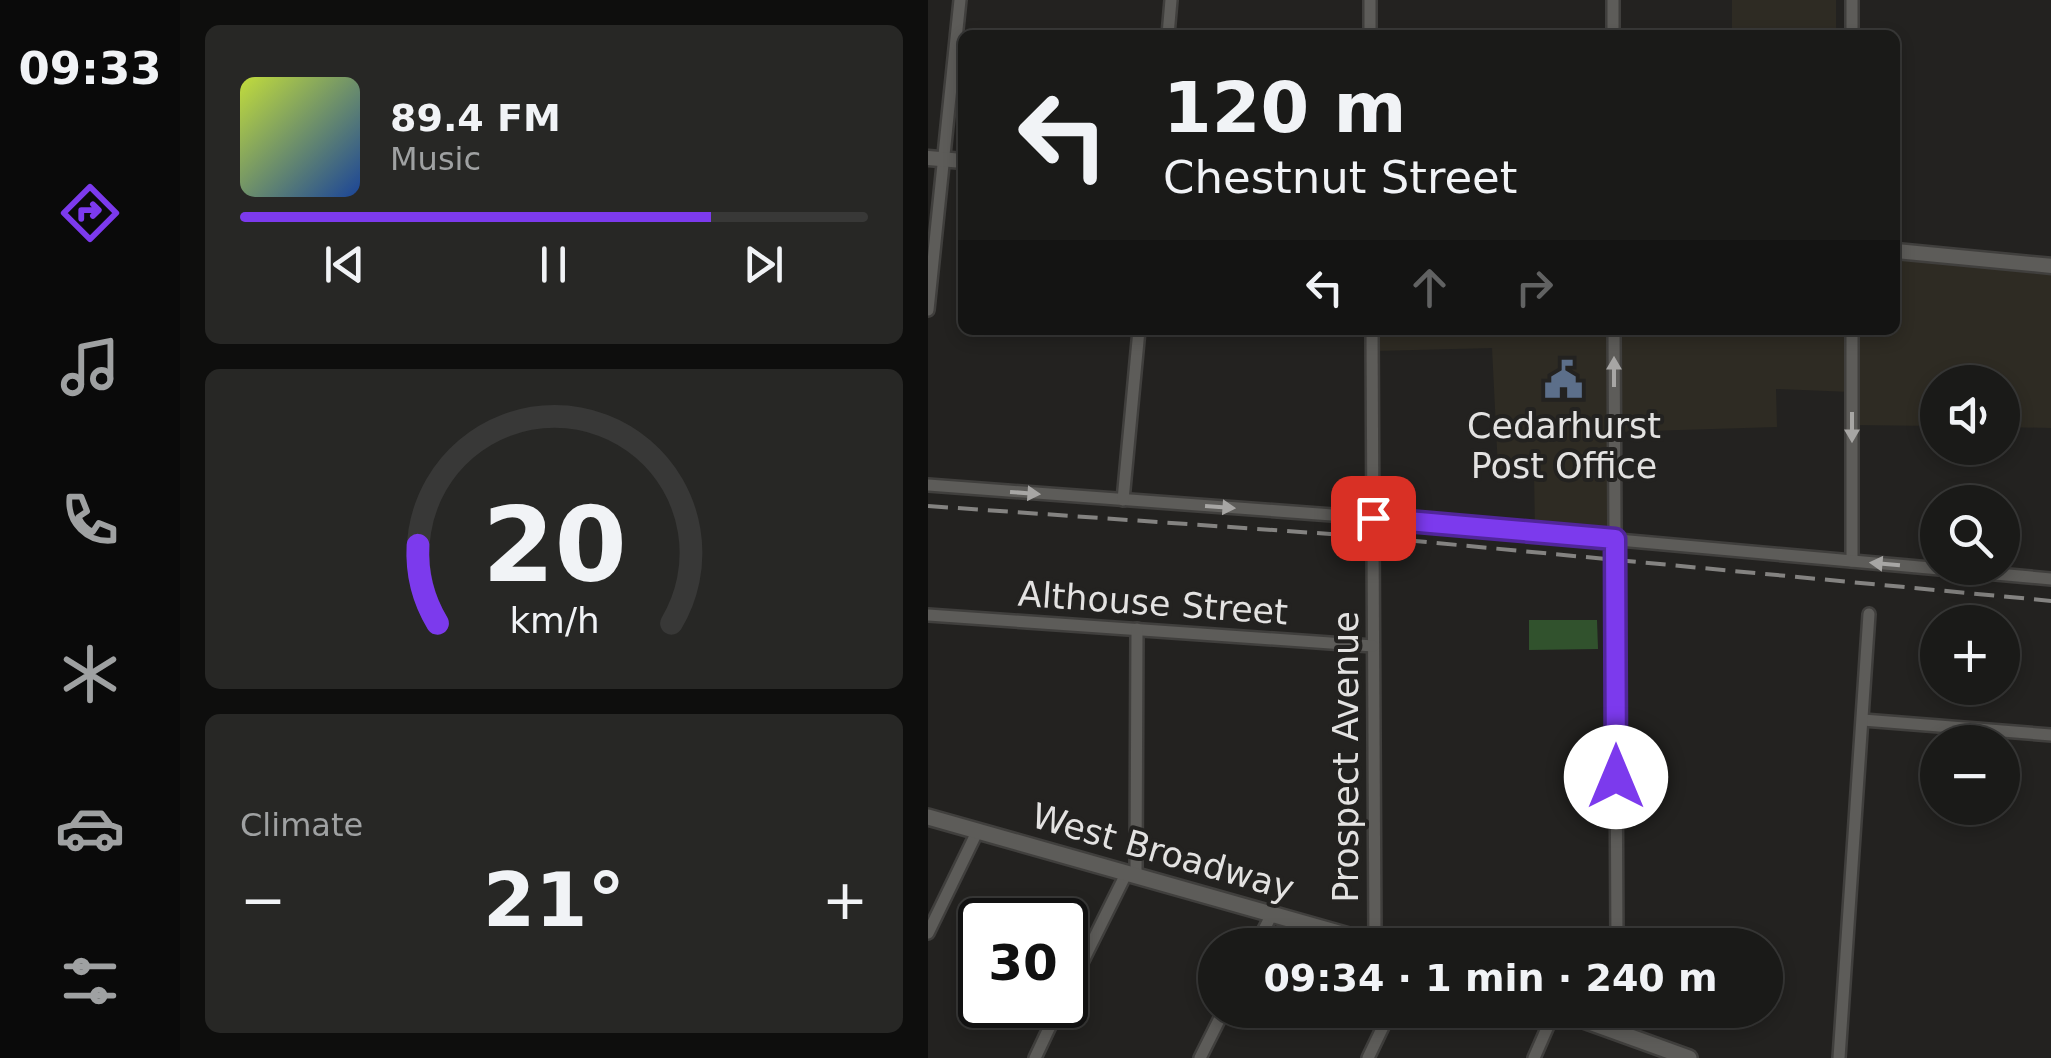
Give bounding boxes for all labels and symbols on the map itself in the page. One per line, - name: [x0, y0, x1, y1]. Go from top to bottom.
- one-way arrow: [1606, 355, 1622, 387]
- public building icon: Cedarhurst Post Office: [1543, 358, 1585, 400]
- place label: Cedarhurst Post Office: [1467, 406, 1661, 486]
- one-way arrow: [1844, 412, 1860, 444]
- pin: [1331, 476, 1416, 561]
- one-way arrow: [1010, 485, 1042, 501]
- one-way arrow: [1205, 499, 1237, 515]
- one-way arrow: [1868, 556, 1900, 572]
- street label: Althouse Street: [1017, 574, 1289, 632]
- street label: Prospect Avenue: [1326, 611, 1366, 903]
- position arrow: [1564, 725, 1668, 829]
- street label: West Broadway: [1027, 795, 1299, 909]
- speed limit sign: 30: [958, 898, 1088, 1028]

